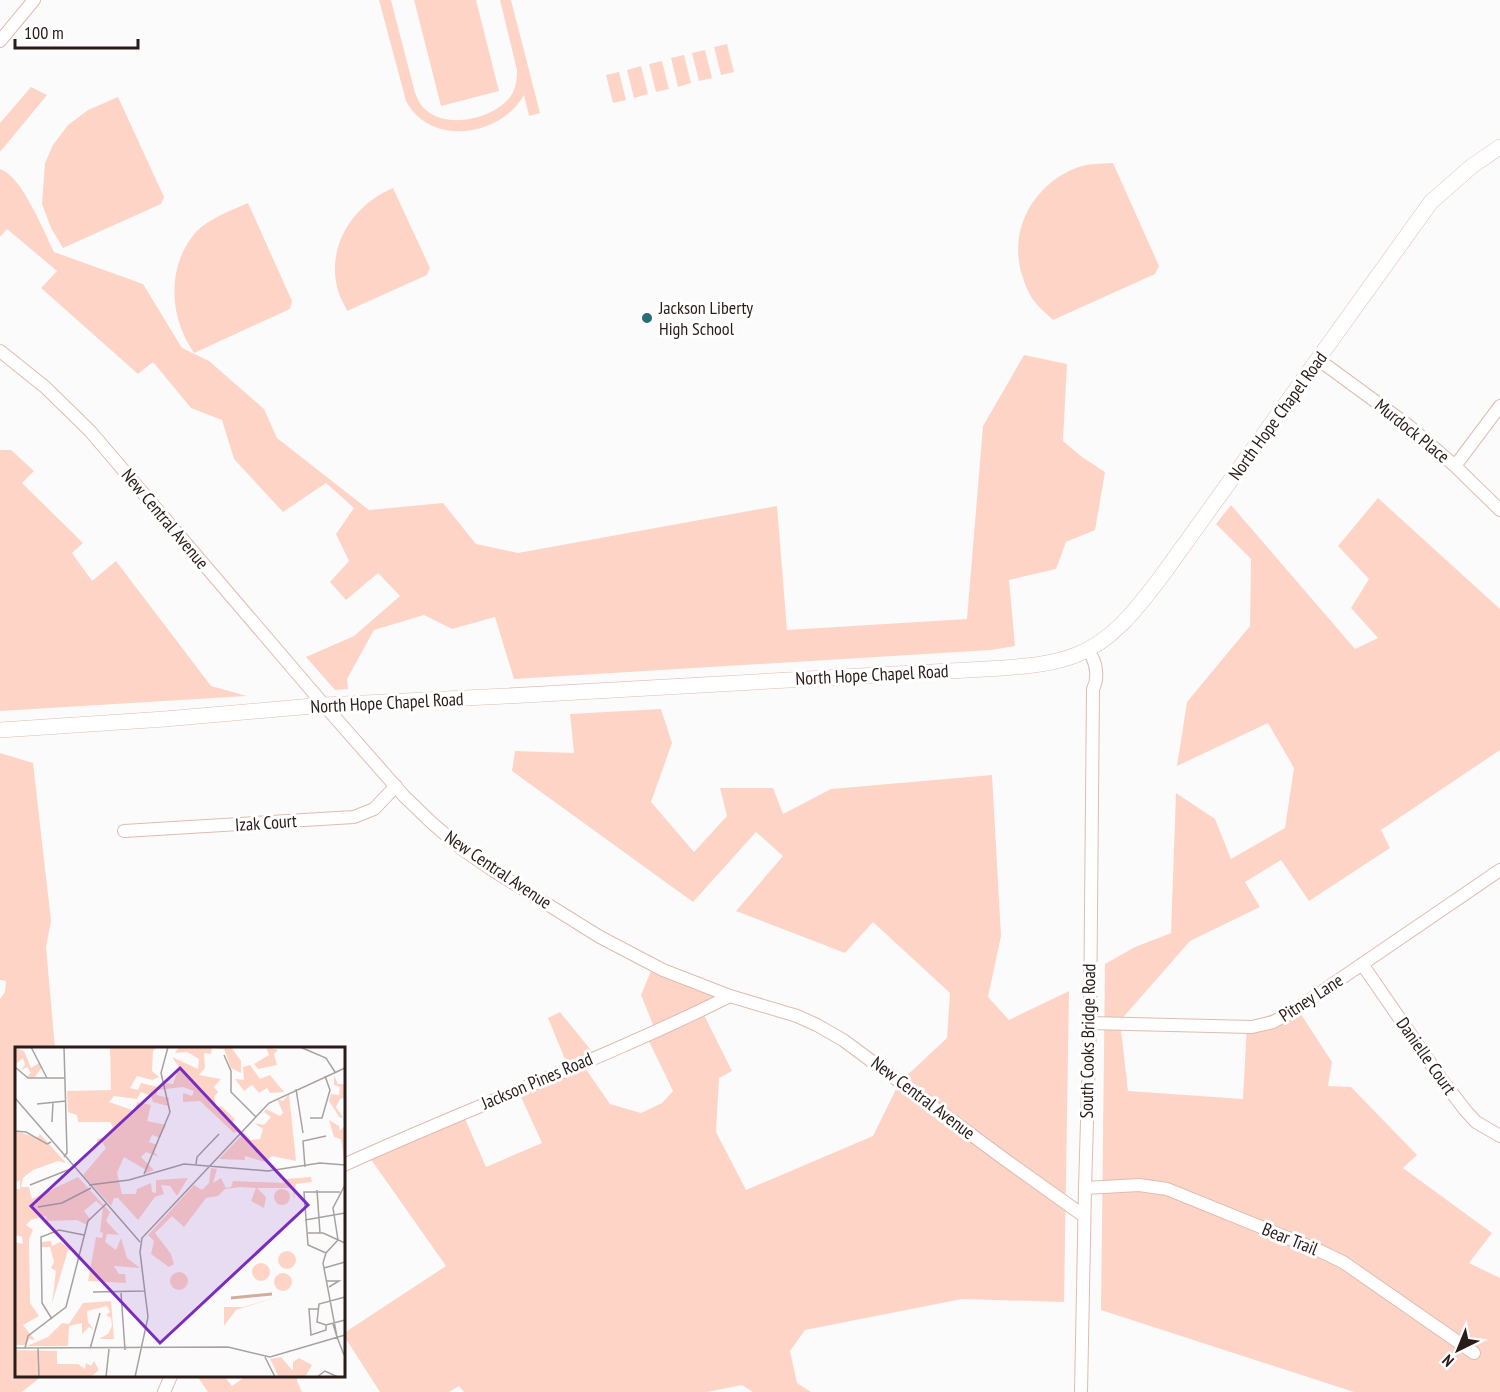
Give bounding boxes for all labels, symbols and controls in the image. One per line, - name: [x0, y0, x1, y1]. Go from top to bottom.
- scale bar: [15, 12, 138, 50]
- text: 100 m: [24, 21, 64, 44]
- place label: Jackson Liberty High School: [658, 296, 753, 340]
- marker: Jackson Liberty High School: [640, 311, 654, 325]
- street label: North Hope Chapel Road: [1223, 347, 1332, 485]
- street label: Murdock Place: [1370, 393, 1454, 468]
- street label: New Central Avenue: [117, 464, 214, 574]
- street label: North Hope Chapel Road: [795, 659, 949, 690]
- street label: North Hope Chapel Road: [310, 687, 464, 718]
- street label: Izak Court: [234, 809, 298, 836]
- street label: New Central Avenue: [440, 825, 556, 914]
- street label: South Cooks Bridge Road: [1075, 963, 1100, 1119]
- street label: Pitney Lane: [1274, 968, 1347, 1027]
- street label: Danielle Court: [1391, 1013, 1461, 1099]
- inset map: [15, 1047, 345, 1377]
- street label: Jackson Pines Road: [477, 1047, 596, 1115]
- street label: New Central Avenue: [867, 1051, 980, 1144]
- street label: Bear Trail: [1259, 1217, 1322, 1260]
- north arrow: [1428, 1320, 1488, 1380]
- text: N: [1438, 1351, 1458, 1371]

